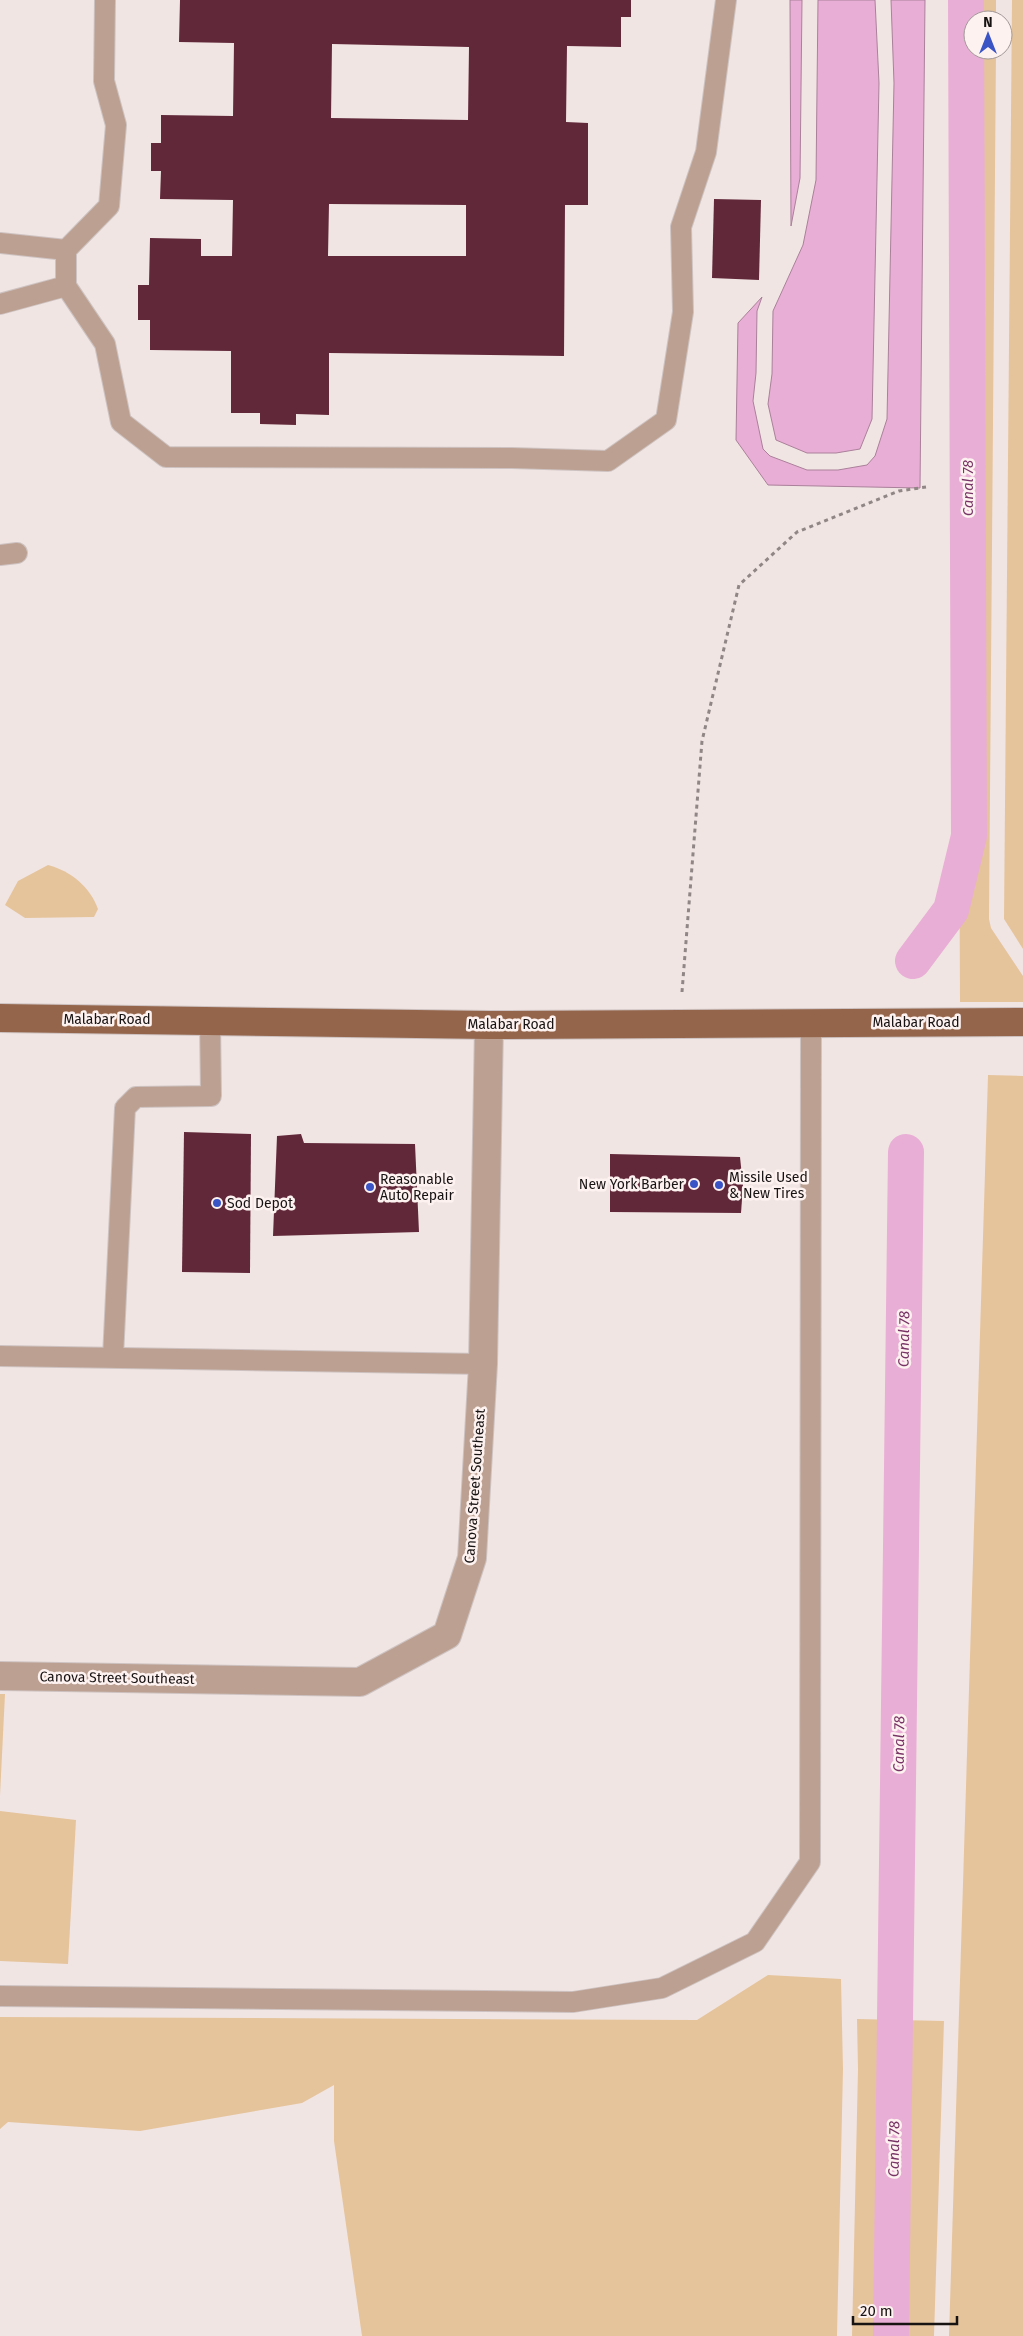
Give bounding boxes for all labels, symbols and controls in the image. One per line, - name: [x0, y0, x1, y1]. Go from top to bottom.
- north arrow: [963, 10, 1013, 60]
- text: N: [983, 14, 993, 31]
- water label: Canal 78: [959, 460, 977, 516]
- street label: Malabar Road: [63, 1011, 151, 1028]
- street label: Malabar Road: [872, 1014, 960, 1031]
- street label: Malabar Road: [467, 1016, 555, 1033]
- place label: Missile Used & New Tires: [729, 1169, 808, 1202]
- place label: Reasonable Auto Repair: [380, 1171, 455, 1204]
- place label: New York Barber: [579, 1176, 685, 1193]
- marker: New York Barber: [688, 1178, 700, 1190]
- marker: Missile Used & New Tires: [713, 1179, 725, 1191]
- marker: Reasonable Auto Repair: [364, 1181, 376, 1193]
- place label: Sod Depot: [227, 1195, 294, 1212]
- marker: Sod Depot: [211, 1197, 223, 1209]
- water label: Canal 78: [895, 1311, 913, 1367]
- street label: Canova Street Southeast: [461, 1407, 489, 1564]
- street label: Canova Street Southeast: [39, 1668, 196, 1688]
- water label: Canal 78: [890, 1716, 908, 1772]
- water label: Canal 78: [885, 2121, 903, 2177]
- scale bar: [853, 2294, 957, 2326]
- text: 20 m: [860, 2302, 893, 2320]

